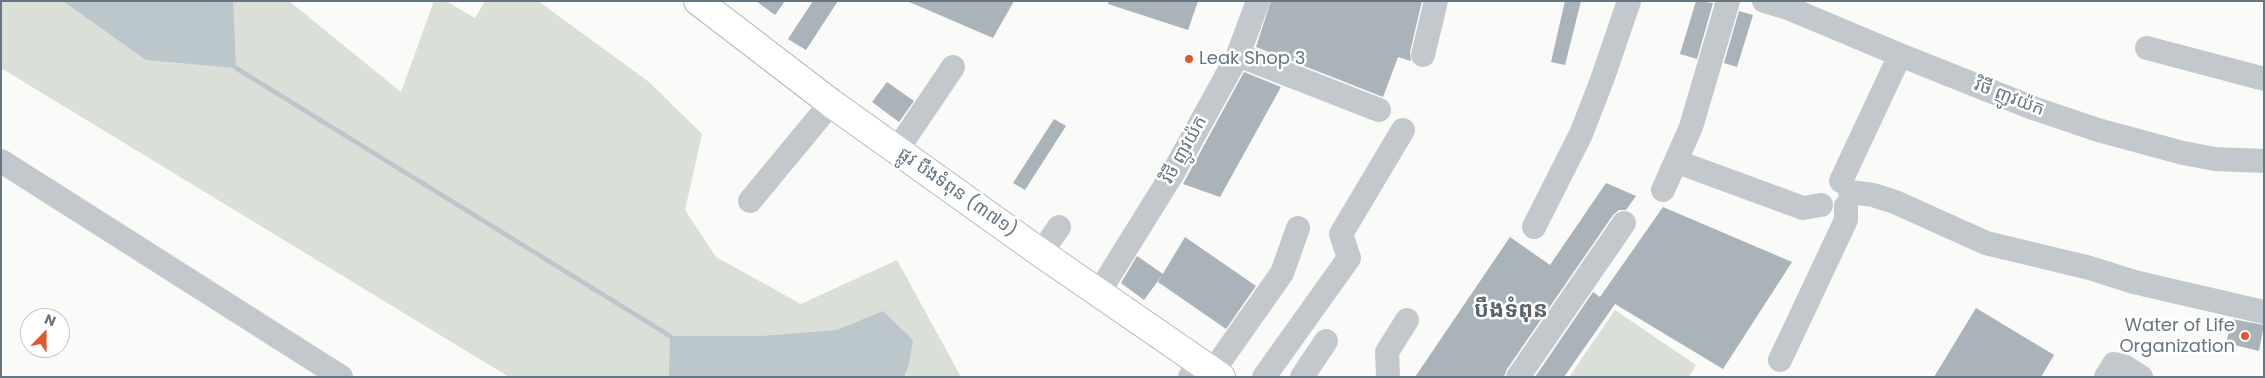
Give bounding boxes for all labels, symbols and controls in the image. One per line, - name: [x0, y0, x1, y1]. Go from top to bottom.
- place label: Leak Shop 3: [1199, 48, 1305, 70]
- marker: Leak Shop 3: [1183, 53, 1195, 65]
- street label: វិថី ញូវយ៉ក: [1971, 75, 2047, 121]
- street label: វិថី ញូវយ៉ក: [1158, 113, 1212, 187]
- street label: ផ្លូវ បឹងទំពុន (៣៧១): [893, 144, 1021, 242]
- district label: បឹងទំពុន: [1474, 298, 1548, 324]
- north arrow: [20, 308, 70, 358]
- text: N: [42, 309, 59, 331]
- place label: Water of Life Organization: [2119, 315, 2235, 358]
- marker: Water of Life Organization: [2239, 330, 2251, 342]

